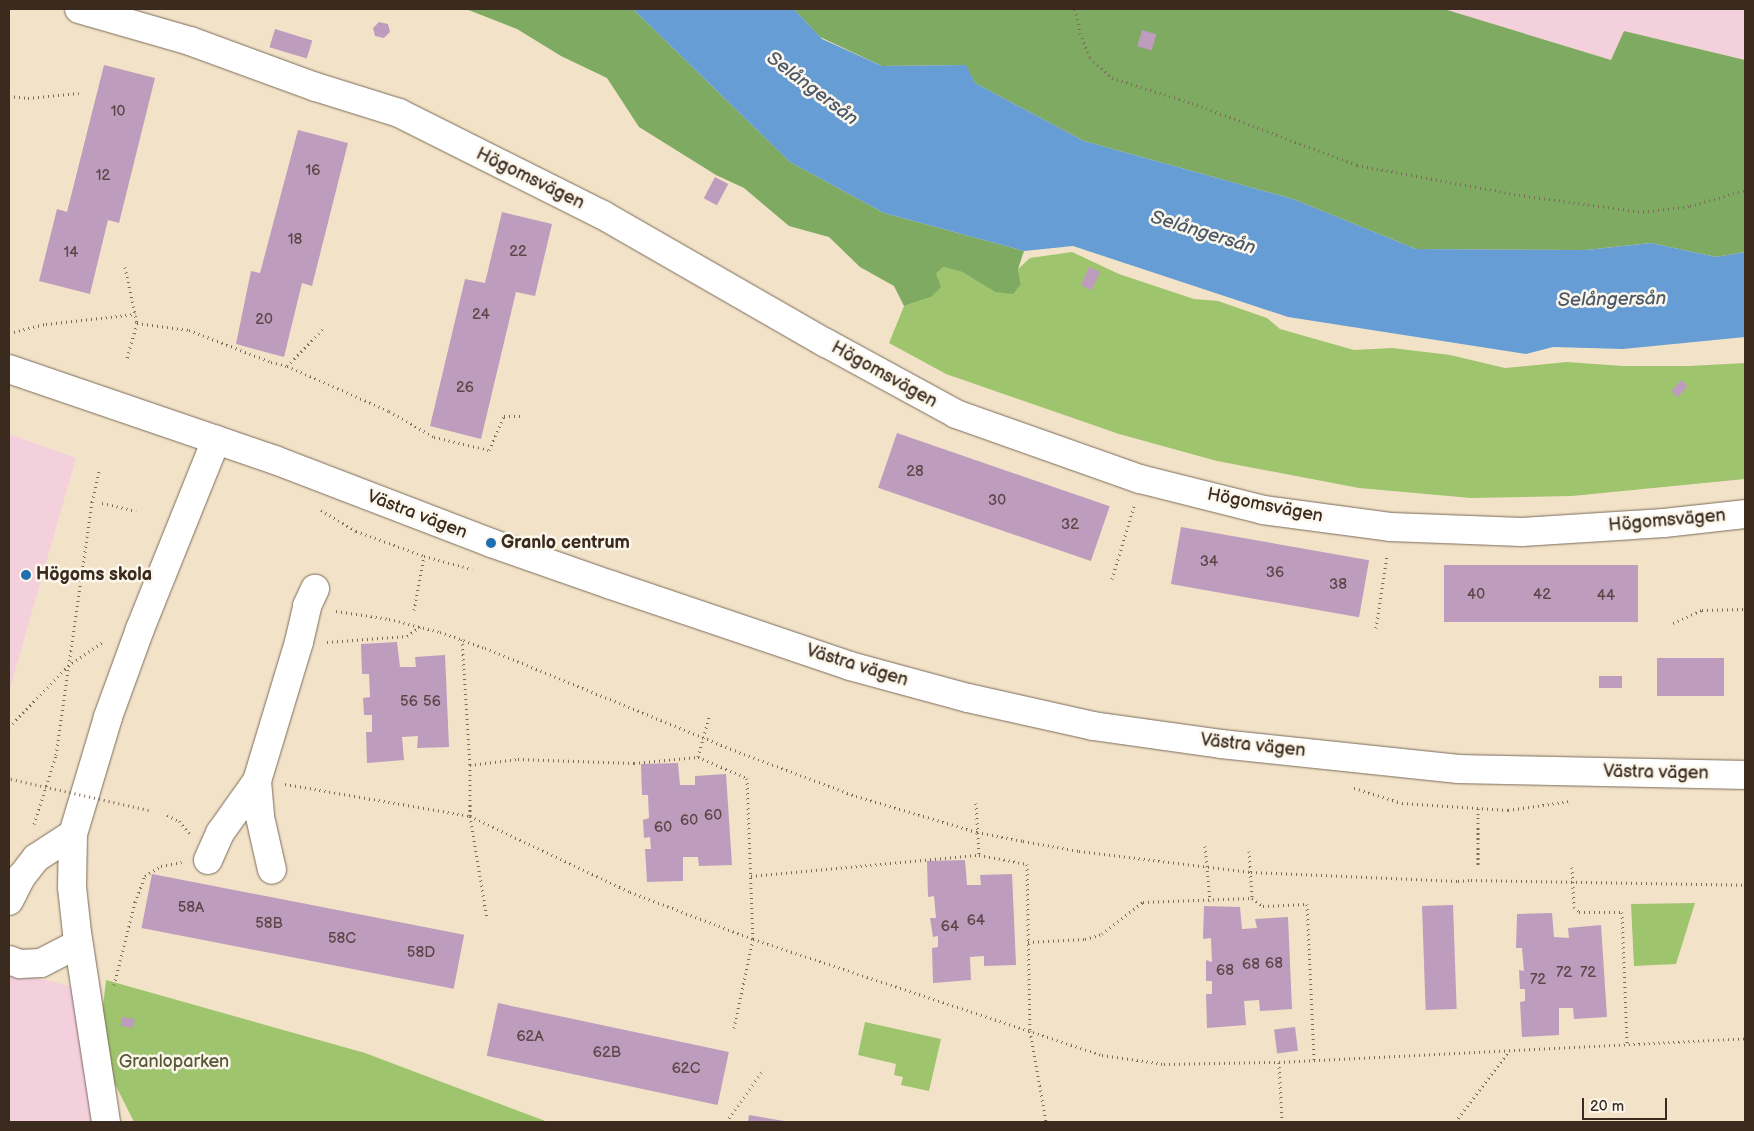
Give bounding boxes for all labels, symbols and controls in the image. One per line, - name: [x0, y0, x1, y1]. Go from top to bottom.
- water label: Selångersån: [762, 47, 862, 131]
- house number: 10: [111, 103, 125, 121]
- street label: Högomsvägen: [472, 144, 588, 214]
- house number: 16: [306, 162, 320, 180]
- house number: 12: [96, 167, 110, 185]
- water label: Selångersån: [1148, 206, 1258, 260]
- house number: 18: [288, 231, 302, 249]
- house number: 22: [509, 243, 527, 261]
- house number: 14: [64, 244, 78, 262]
- water label: Selångersån: [1558, 288, 1666, 312]
- house number: 24: [472, 306, 490, 324]
- house number: 20: [255, 311, 273, 329]
- street label: Högomsvägen: [827, 337, 941, 413]
- house number: 26: [456, 379, 474, 397]
- house number: 28: [906, 463, 924, 481]
- street label: Högomsvägen: [1205, 484, 1325, 528]
- street label: Västra vägen: [364, 486, 470, 544]
- house number: 30: [988, 492, 1006, 510]
- street label: Högomsvägen: [1607, 505, 1727, 537]
- house number: 32: [1061, 516, 1079, 534]
- place label: Granlo centrum: [501, 532, 630, 554]
- marker: Granlo centrum: [485, 537, 497, 549]
- house number: 34: [1200, 553, 1218, 571]
- place label: Högoms skola: [36, 564, 152, 586]
- house number: 36: [1266, 564, 1284, 582]
- marker: Högoms skola: [20, 569, 32, 581]
- house number: 38: [1329, 576, 1347, 594]
- house number: 40: [1467, 586, 1485, 604]
- house number: 42: [1533, 586, 1551, 604]
- house number: 44: [1597, 587, 1615, 605]
- street label: Västra vägen: [803, 640, 911, 692]
- house number: 56: [400, 693, 418, 711]
- house number: 56: [423, 693, 441, 711]
- street label: Västra vägen: [1199, 730, 1307, 762]
- street label: Västra vägen: [1603, 761, 1709, 785]
- house number: 60: [704, 807, 722, 825]
- house number: 60: [680, 812, 698, 830]
- house number: 60: [654, 819, 672, 837]
- house number: 58A: [178, 899, 204, 917]
- house number: 64: [967, 912, 985, 930]
- house number: 58B: [255, 915, 283, 933]
- house number: 64: [941, 918, 959, 936]
- house number: 58C: [328, 930, 356, 948]
- house number: 58D: [407, 944, 435, 962]
- house number: 68: [1265, 955, 1283, 973]
- house number: 68: [1242, 956, 1260, 974]
- house number: 68: [1216, 962, 1234, 980]
- house number: 72: [1556, 964, 1572, 982]
- house number: 72: [1580, 964, 1596, 982]
- house number: 72: [1530, 971, 1546, 989]
- house number: 62A: [516, 1028, 544, 1046]
- house number: 62B: [593, 1044, 621, 1062]
- park label: Granloparken: [119, 1051, 229, 1073]
- house number: 62C: [672, 1060, 700, 1078]
- scale bar: [1584, 1088, 1669, 1120]
- text: 20 m: [1590, 1097, 1624, 1116]

